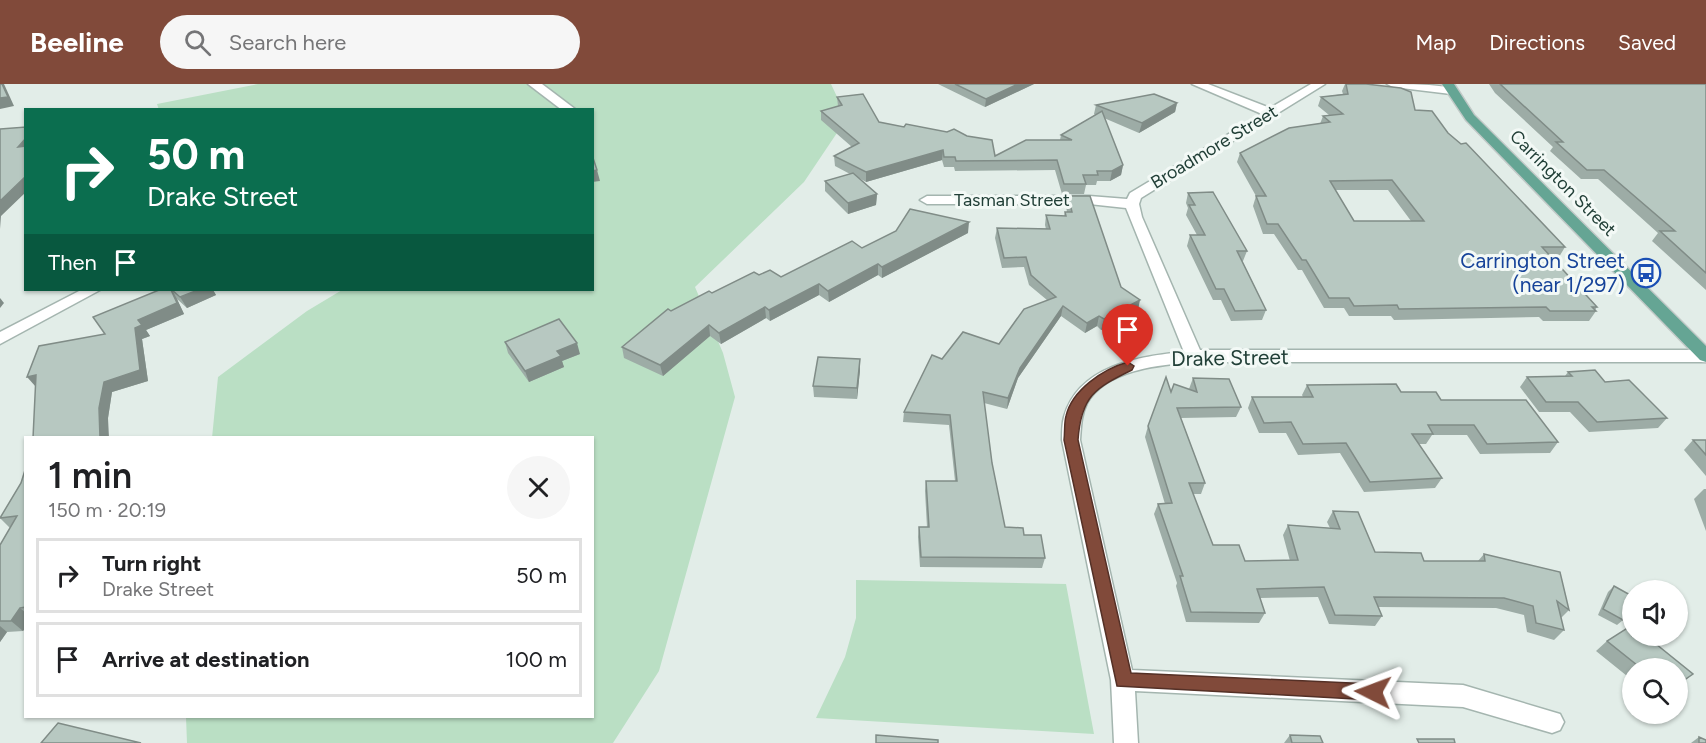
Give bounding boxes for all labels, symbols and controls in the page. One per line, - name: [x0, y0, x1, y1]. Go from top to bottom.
- search box: [160, 15, 580, 69]
- text: Beeline: [30, 25, 124, 59]
- icon: search: [181, 26, 214, 59]
- text: Search here: [229, 29, 346, 56]
- text: Map: [1415, 30, 1456, 55]
- text: Directions: [1489, 30, 1585, 55]
- text: Saved: [1618, 30, 1676, 55]
- street label: Broadmore Street: [1147, 100, 1281, 193]
- street label: Carrington Street: [1505, 125, 1621, 241]
- text: 50 m: [147, 129, 245, 180]
- icon: right: [48, 132, 126, 210]
- text: Drake Street: [147, 180, 298, 213]
- street label: Tasman Street: [954, 189, 1070, 211]
- icon: arrive: [109, 246, 142, 279]
- place label: Carrington Street (near 1/297): [1460, 248, 1625, 297]
- text: Then: [48, 249, 97, 276]
- bus stop icon: Carrington Street (near 1/297): [1630, 257, 1662, 289]
- pin: [1102, 304, 1153, 366]
- icon: arrive: [1111, 313, 1144, 346]
- street label: Drake Street: [1171, 344, 1289, 371]
- text: 1 min: [48, 454, 132, 497]
- button: close: [507, 456, 570, 519]
- text: 150 m · 20:19: [48, 498, 166, 522]
- text: Turn right: [102, 550, 201, 577]
- icon: right: [51, 559, 84, 592]
- text: 50 m: [516, 562, 567, 589]
- text: Drake Street: [102, 577, 214, 601]
- map controls: [1622, 580, 1688, 724]
- button: sound: [1622, 580, 1688, 646]
- icon: arrive: [51, 643, 84, 676]
- text: Arrive at destination: [102, 646, 310, 673]
- text: 100 m: [506, 646, 567, 673]
- button: search: [1622, 658, 1688, 724]
- position arrow: [1341, 660, 1405, 724]

